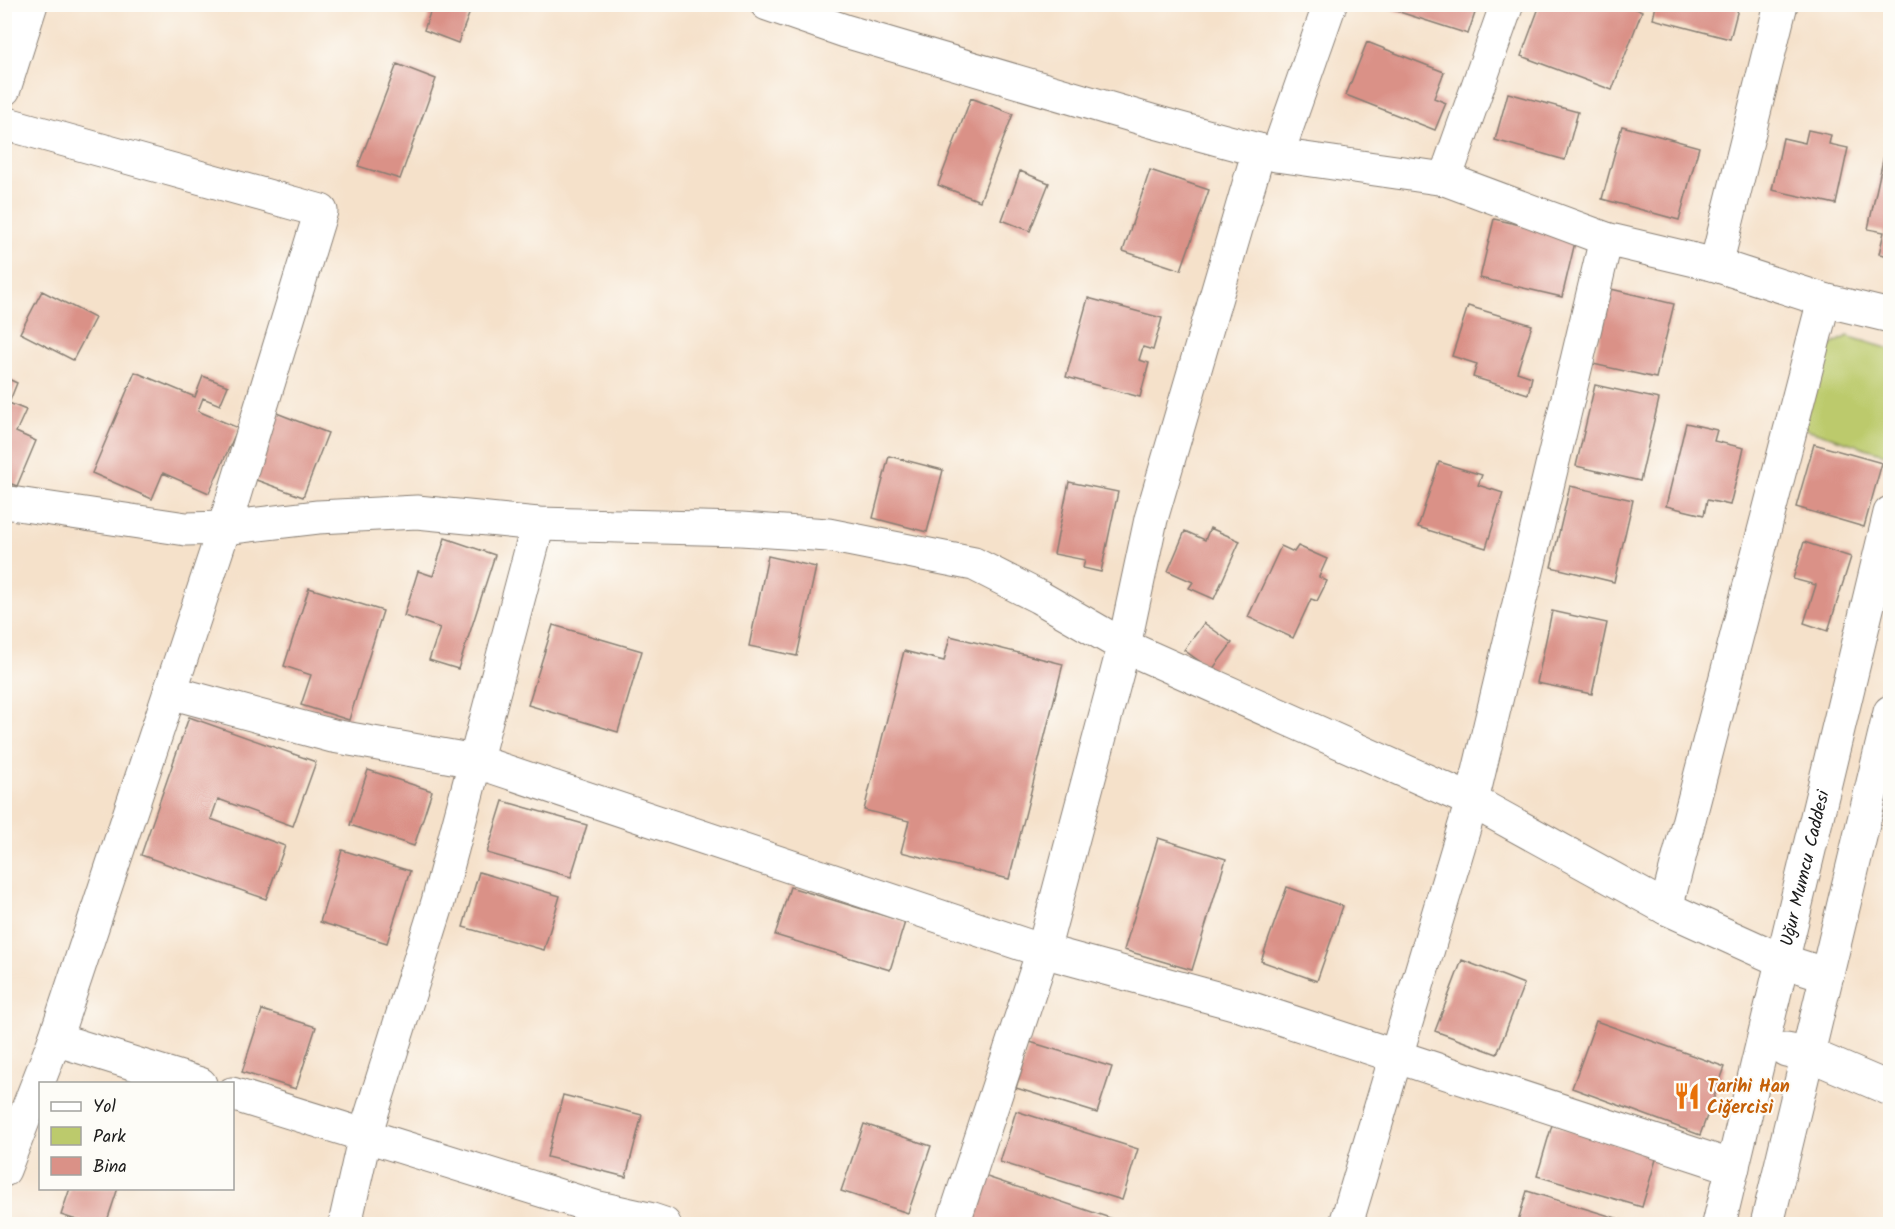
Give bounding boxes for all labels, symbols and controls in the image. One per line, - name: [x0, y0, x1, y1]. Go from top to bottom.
- street label: Uğur Mumcu Caddesi: [1773, 787, 1839, 949]
- place label: Tarihi Han Ciğercisi: [1707, 1073, 1790, 1123]
- restaurant icon: Tarihi Han Ciğercisi: [1672, 1081, 1702, 1111]
- legend: [39, 1082, 234, 1190]
- text: Yol: [93, 1093, 117, 1122]
- text: Park: [93, 1123, 126, 1152]
- text: Bina: [93, 1153, 127, 1182]

